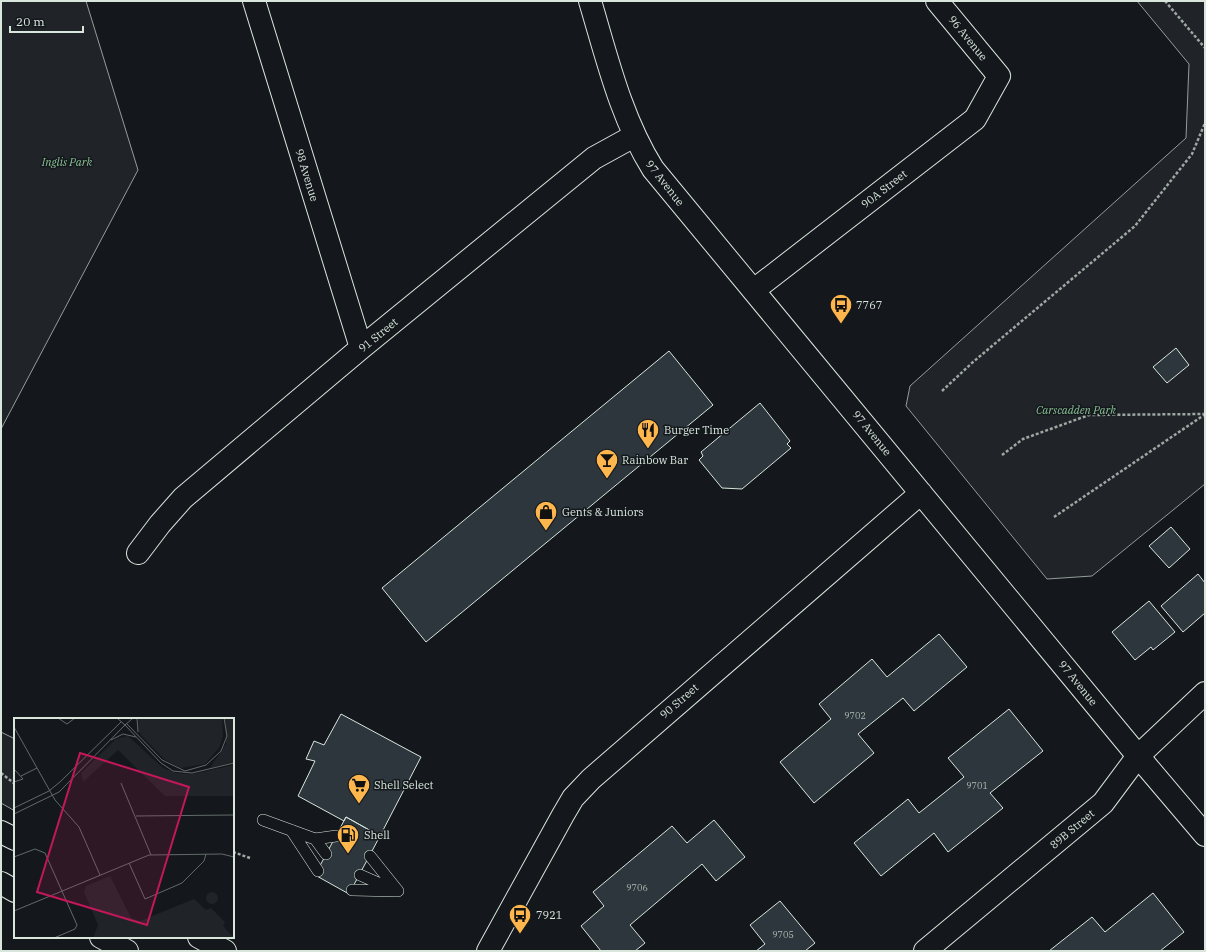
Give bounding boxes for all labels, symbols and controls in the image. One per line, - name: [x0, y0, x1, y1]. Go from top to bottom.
- scale bar: [10, 8, 83, 34]
- street label: 96 Avenue: [945, 12, 991, 64]
- text: 20 m: [16, 14, 45, 29]
- street label: 98 Avenue: [292, 147, 322, 203]
- park label: Inglis Park: [41, 155, 92, 169]
- street label: 97 Avenue: [643, 157, 687, 209]
- street label: 90A Street: [858, 167, 910, 211]
- bus stop icon: 7767: [828, 292, 854, 325]
- place label: 7767: [856, 298, 882, 312]
- street label: 91 Street: [355, 315, 401, 355]
- park label: Carscadden Park: [1036, 403, 1116, 417]
- street label: 97 Avenue: [849, 407, 895, 459]
- restaurant icon: Burger Time: [635, 417, 661, 450]
- place label: Burger Time: [664, 423, 729, 437]
- bar icon: Rainbow Bar: [594, 447, 620, 480]
- place label: Rainbow Bar: [622, 453, 688, 467]
- shop icon: Gents & Juniors: [533, 499, 559, 532]
- place label: Gents & Juniors: [562, 505, 644, 519]
- street label: 97 Avenue: [1055, 657, 1101, 709]
- street label: 90 Street: [657, 680, 701, 722]
- house number: 9702: [844, 710, 866, 721]
- inset map: [14, 718, 234, 938]
- supermarket icon: Shell Select: [346, 772, 372, 805]
- place label: Shell Select: [374, 778, 434, 792]
- house number: 9701: [966, 780, 988, 791]
- street label: 89B Street: [1047, 806, 1097, 852]
- fuel station icon: Shell: [335, 822, 361, 855]
- place label: Shell: [364, 828, 390, 842]
- house number: 9706: [626, 882, 648, 893]
- bus stop icon: 7921: [507, 902, 533, 935]
- place label: 7921: [536, 908, 562, 922]
- house number: 9705: [772, 929, 794, 940]

